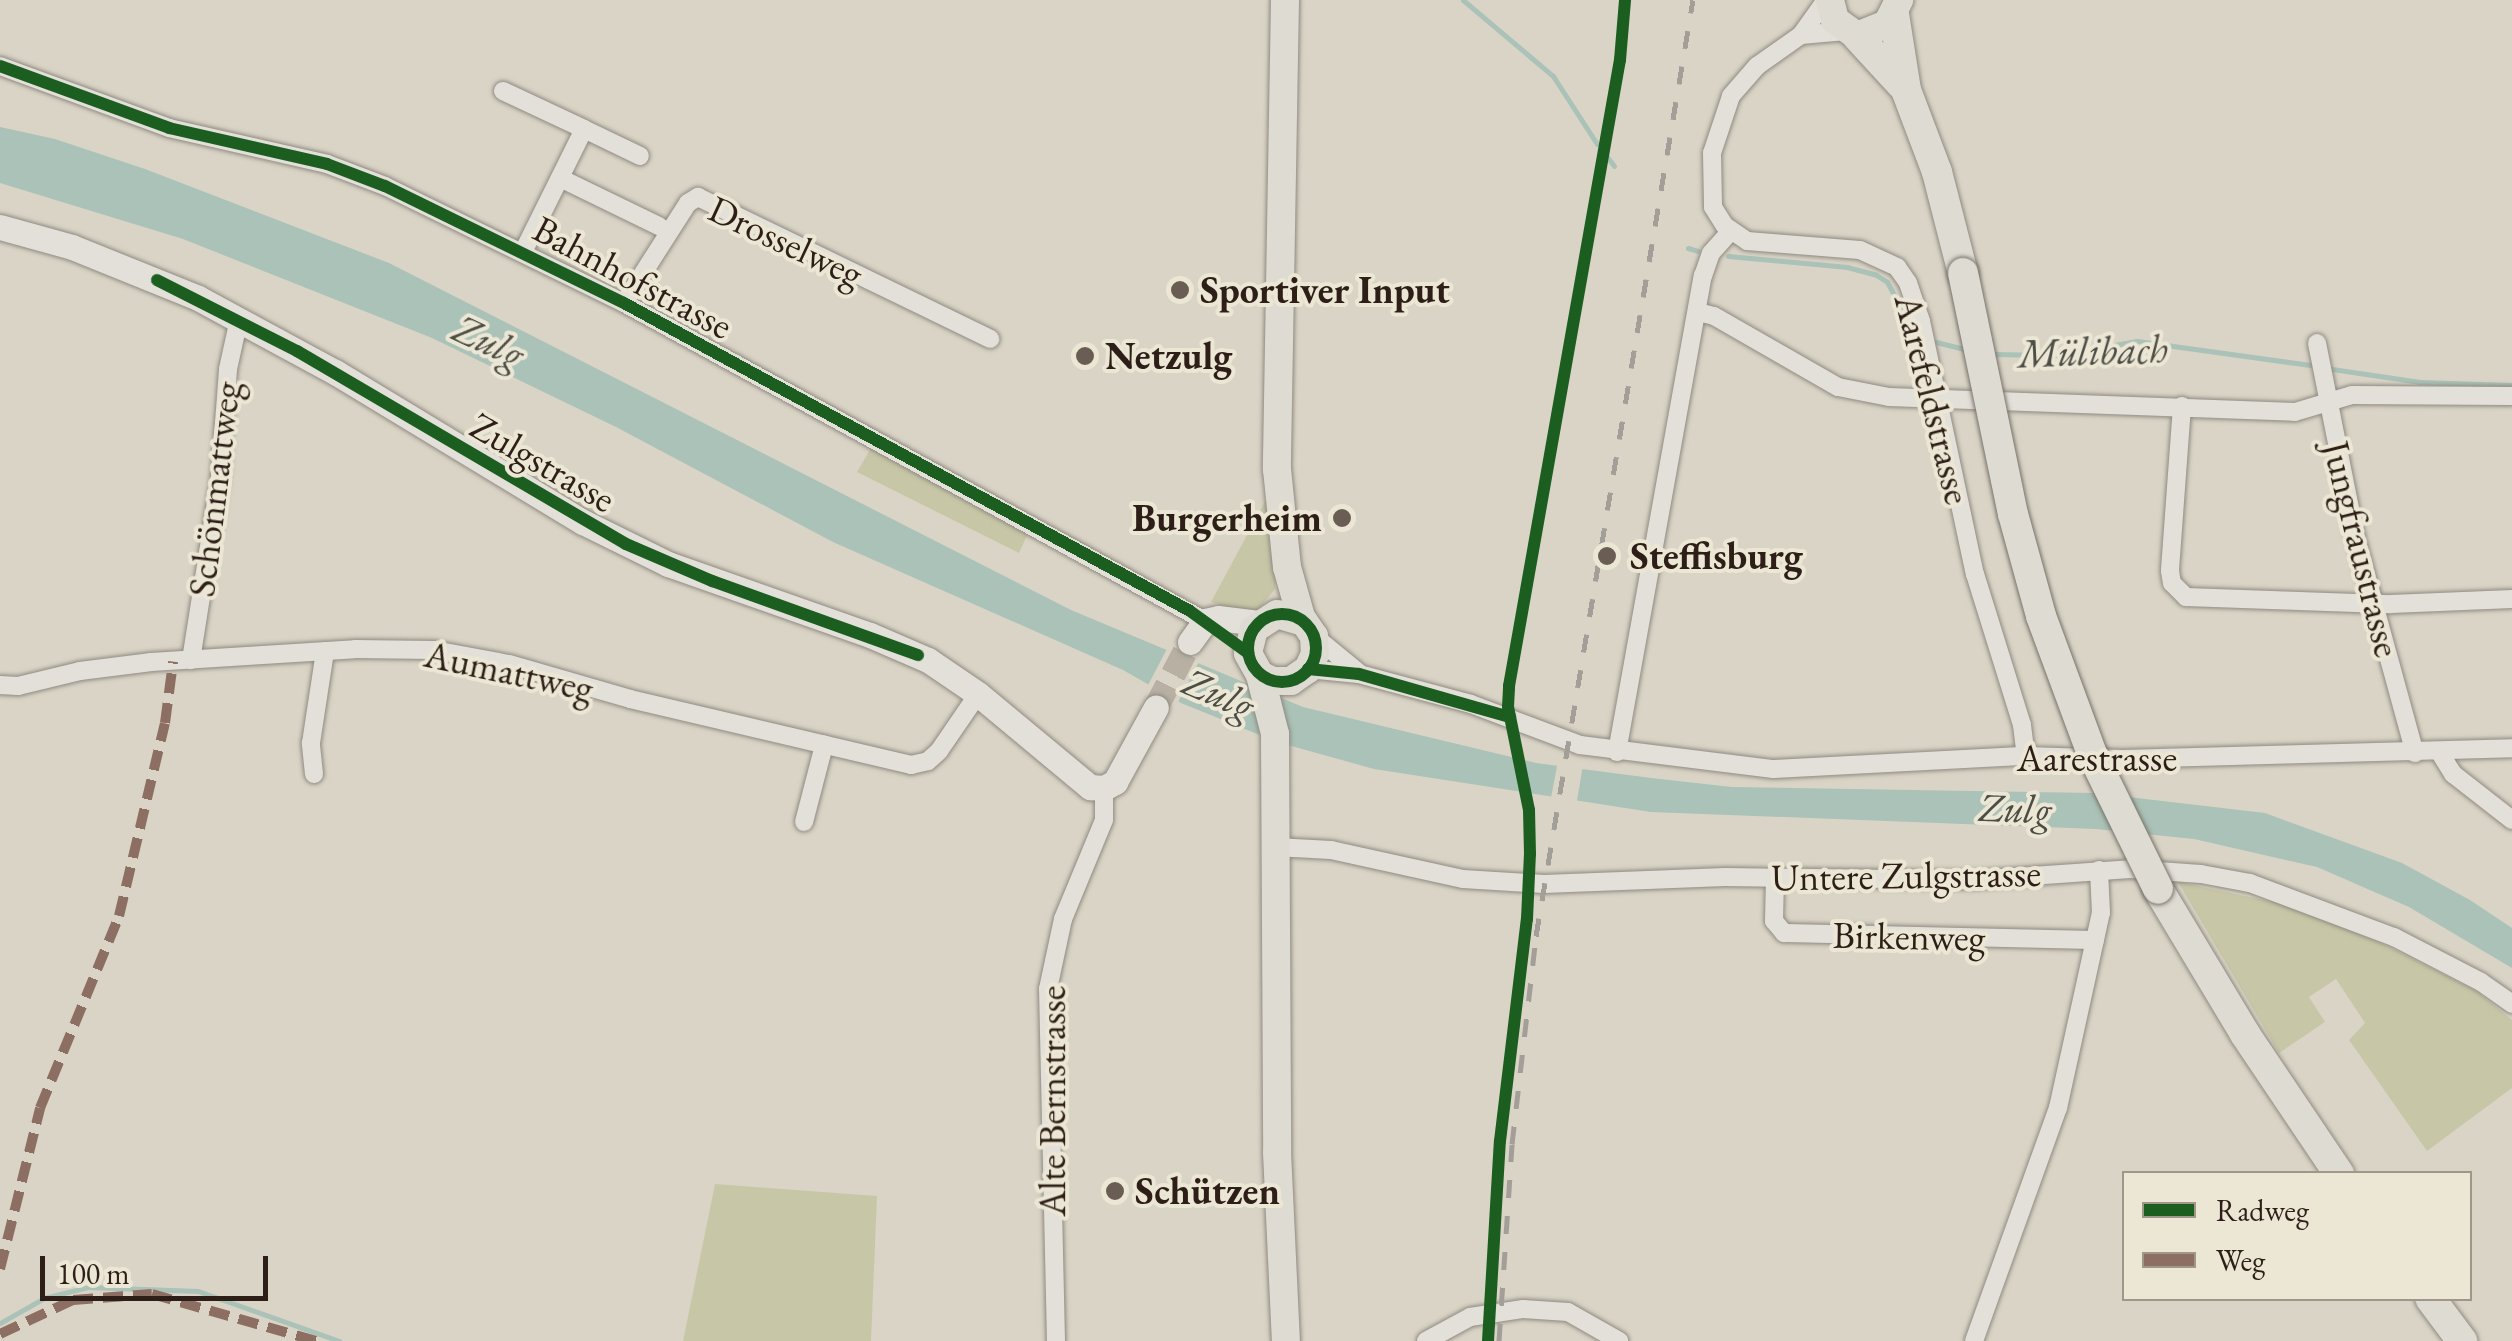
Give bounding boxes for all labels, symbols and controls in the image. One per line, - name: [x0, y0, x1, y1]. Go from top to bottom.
- street label: Drosselweg: [702, 185, 870, 297]
- street label: Bahnhofstrasse: [526, 205, 740, 349]
- place label: Sportiver Input: [1200, 267, 1450, 313]
- marker: Sportiver Input: [1169, 279, 1191, 301]
- street label: Aarefeldstrasse: [1885, 289, 1981, 509]
- water label: Zulg: [446, 304, 532, 378]
- water label: Mülibach: [2017, 324, 2169, 378]
- place label: Netzulg: [1105, 333, 1232, 379]
- marker: Netzulg: [1074, 345, 1096, 367]
- street label: Schönmattweg: [178, 379, 250, 599]
- street label: Zulgstrasse: [462, 402, 624, 522]
- street label: Jungfraustrasse: [2313, 436, 2411, 662]
- place label: Burgerheim: [1132, 495, 1322, 541]
- marker: Burgerheim: [1331, 507, 1353, 529]
- place label: Steffisburg: [1630, 533, 1803, 579]
- marker: Steffisburg: [1594, 543, 1620, 569]
- street label: Aumattweg: [420, 631, 598, 711]
- water label: Zulg: [1176, 657, 1262, 729]
- street label: Aarestrasse: [2017, 735, 2177, 781]
- water label: Zulg: [1978, 783, 2052, 833]
- street label: Untere Zulgstrasse: [1771, 850, 2041, 900]
- street label: Birkenweg: [1832, 912, 1986, 960]
- street label: Alte Bernstrasse: [1029, 985, 1075, 1217]
- place label: Schützen: [1135, 1168, 1280, 1214]
- legend: [2122, 1171, 2472, 1301]
- marker: Schützen: [1104, 1180, 1126, 1202]
- text: Radweg: [2216, 1191, 2309, 1230]
- scale bar: [45, 1236, 272, 1298]
- text: Weg: [2216, 1241, 2265, 1280]
- text: 100 m: [57, 1254, 130, 1293]

